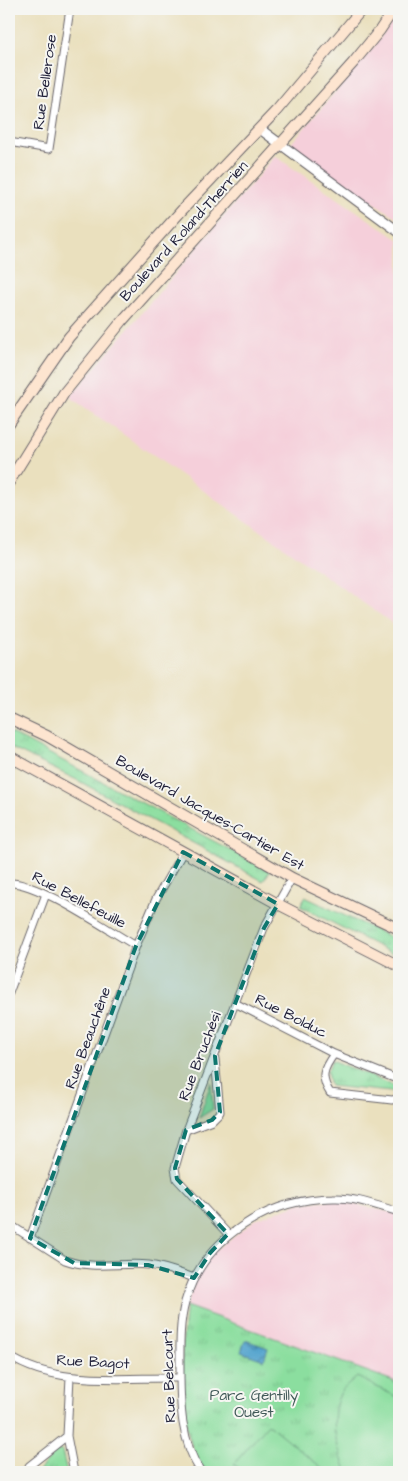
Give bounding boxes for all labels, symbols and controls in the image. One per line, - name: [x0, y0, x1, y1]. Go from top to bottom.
- street label: Rue Bellerose: [28, 33, 62, 131]
- street label: Boulevard Roland-Therrien: [115, 156, 253, 306]
- street label: Boulevard Jacques-Cartier Est: [112, 750, 308, 876]
- street label: Rue Bellefeuille: [28, 866, 130, 934]
- street label: Rue Beauchêne: [60, 984, 116, 1092]
- street label: Rue Bolduc: [251, 989, 331, 1043]
- street label: Rue Bruchési: [173, 1008, 227, 1104]
- street label: Rue Belcourt: [157, 1329, 181, 1423]
- street label: Rue Bagot: [56, 1350, 130, 1375]
- park label: Parc Gentilly Ouest: [210, 1385, 298, 1423]

